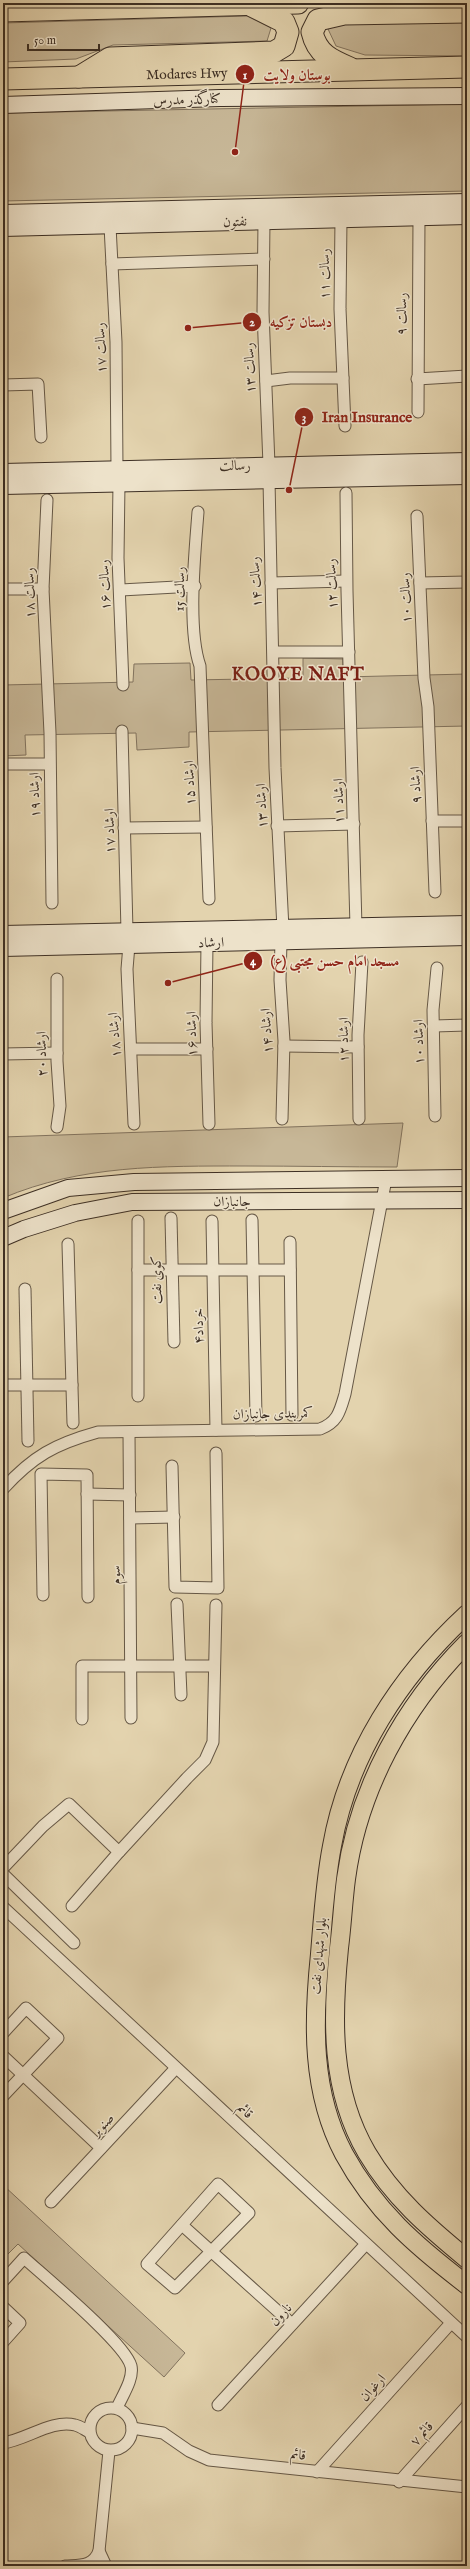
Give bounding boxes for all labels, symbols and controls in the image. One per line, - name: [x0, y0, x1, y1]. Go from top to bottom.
- scale bar: [28, 26, 99, 52]
- text: 50 m: [34, 33, 56, 48]
- callout: بوستان ولایت: [235, 61, 338, 88]
- street label: Modares Hwy: [146, 64, 228, 84]
- text: بوستان ولایت: [263, 66, 331, 85]
- text: 1: [243, 68, 248, 83]
- street label: کنارگذر مدرس: [153, 88, 221, 110]
- street label: نفتون: [223, 213, 248, 231]
- street label: رسالت ۱۱: [316, 248, 334, 300]
- street label: رسالت ۹: [393, 292, 411, 336]
- callout: دبستان تزکیه: [242, 308, 340, 335]
- text: دبستان تزکیه: [270, 313, 332, 332]
- text: 2: [249, 315, 255, 330]
- street label: رسالت ۱۷: [91, 322, 111, 374]
- street label: رسالت ۱۳: [240, 342, 260, 394]
- callout: Iran Insurance: [294, 403, 420, 430]
- text: Iran Insurance: [322, 408, 412, 427]
- text: 3: [302, 410, 306, 425]
- street label: رسالت: [219, 457, 251, 475]
- street label: رسالت ۱۴: [246, 556, 266, 608]
- street label: رسالت ۱۲: [322, 558, 342, 610]
- street label: رسالت ۱۶: [95, 559, 115, 611]
- street label: رسالت 15: [171, 566, 189, 612]
- street label: رسالت ۱۸: [21, 567, 39, 619]
- street label: رسالت ۱۰: [396, 572, 416, 624]
- district label: KOOYE NAFT: [231, 664, 365, 687]
- street label: ارشاد ۱۵: [180, 760, 200, 806]
- street label: ارشاد ۹: [406, 766, 426, 804]
- street label: ارشاد ۱۹: [26, 772, 44, 818]
- street label: ارشاد ۱۱: [330, 778, 348, 824]
- street label: ارشاد ۱۳: [252, 783, 272, 829]
- street label: ارشاد ۱۷: [101, 808, 119, 854]
- street label: ارشاد: [198, 934, 224, 952]
- callout: مسجد امام حسن مجتبی (ع): [243, 947, 408, 974]
- text: مسجد امام حسن مجتبی (ع): [271, 952, 400, 974]
- text: 4: [250, 954, 257, 969]
- street label: ارشاد ۱۴: [257, 1008, 277, 1054]
- street label: ارشاد ۱۶: [183, 1011, 201, 1057]
- street label: ارشاد ۱۸: [104, 1012, 126, 1058]
- street label: ارشاد ۱۲: [335, 1017, 353, 1063]
- street label: ارشاد ۱۰: [410, 1019, 428, 1065]
- street label: ارشاد ۲۰: [33, 1031, 51, 1077]
- street label: جانبازان: [213, 1193, 251, 1211]
- street label: کوی نفت: [148, 1256, 166, 1304]
- street label: خرداد۴: [190, 1308, 208, 1344]
- street label: کمربندی جانبازان: [233, 1404, 313, 1424]
- street label: سوم: [107, 1565, 128, 1585]
- street label: بلوار شهدای نفت: [307, 1916, 331, 1995]
- street label: قائم: [231, 2099, 257, 2125]
- street label: صنوبر: [86, 2109, 118, 2142]
- street label: نارون: [266, 2299, 296, 2330]
- street label: ارغوان: [356, 2370, 390, 2406]
- street label: قائم ۷: [406, 2418, 440, 2452]
- street label: قائم: [289, 2445, 307, 2468]

